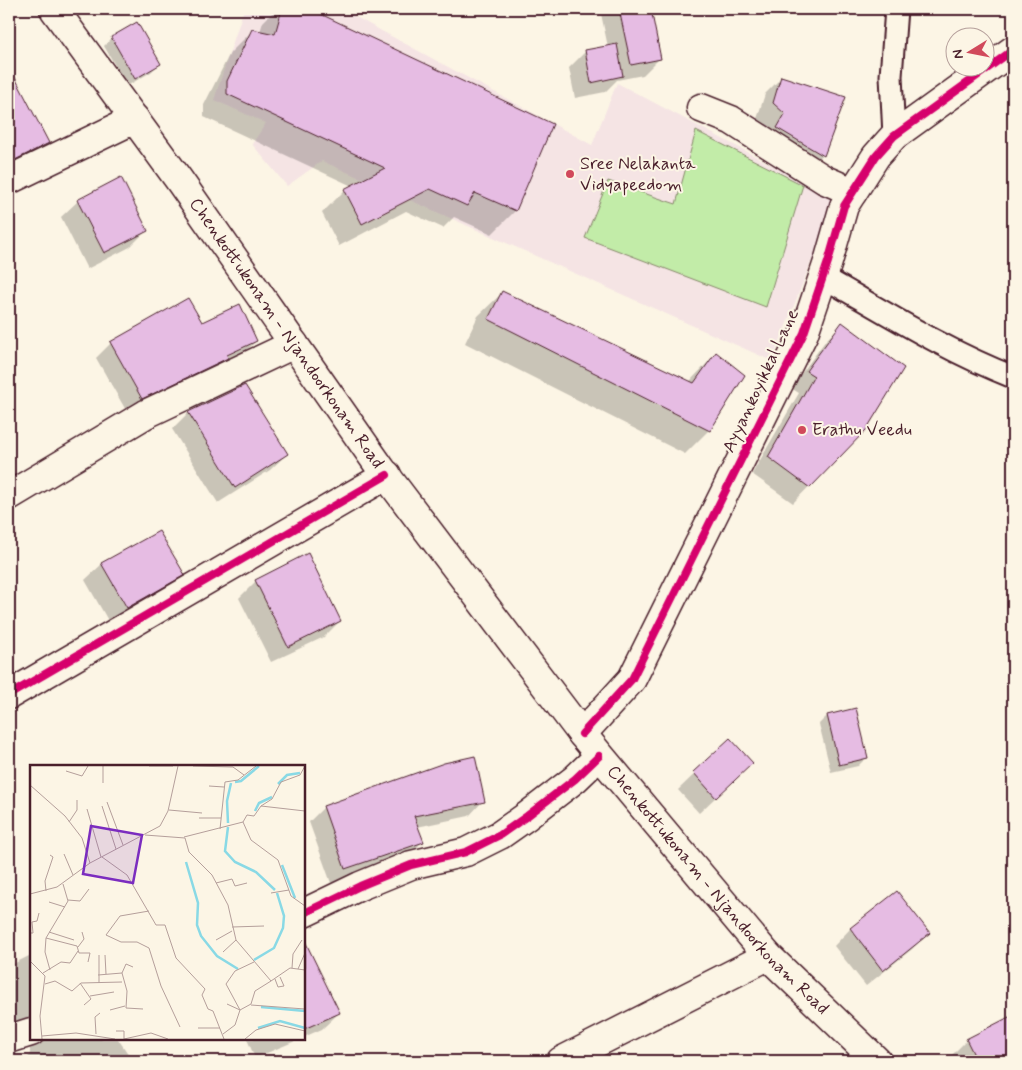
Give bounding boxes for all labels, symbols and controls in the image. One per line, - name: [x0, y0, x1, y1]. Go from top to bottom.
- north arrow: [944, 28, 994, 78]
- text: N: [949, 48, 968, 60]
- place label: Sree Nelakanta Vidyapeedom: [580, 152, 696, 197]
- marker: Sree Nelakanta Vidyapeedom: [564, 168, 576, 180]
- street label: Chenkottukonam - Njandoorkonam Road: [183, 193, 389, 474]
- street label: Ayyankoyikkal Lane: [717, 305, 805, 457]
- place label: Erathu Veedu: [812, 418, 912, 442]
- marker: Erathu Veedu: [796, 424, 808, 436]
- street label: Chenkottukonam - Njandoorkonam Road: [601, 760, 834, 1020]
- inset map: [30, 765, 305, 1040]

